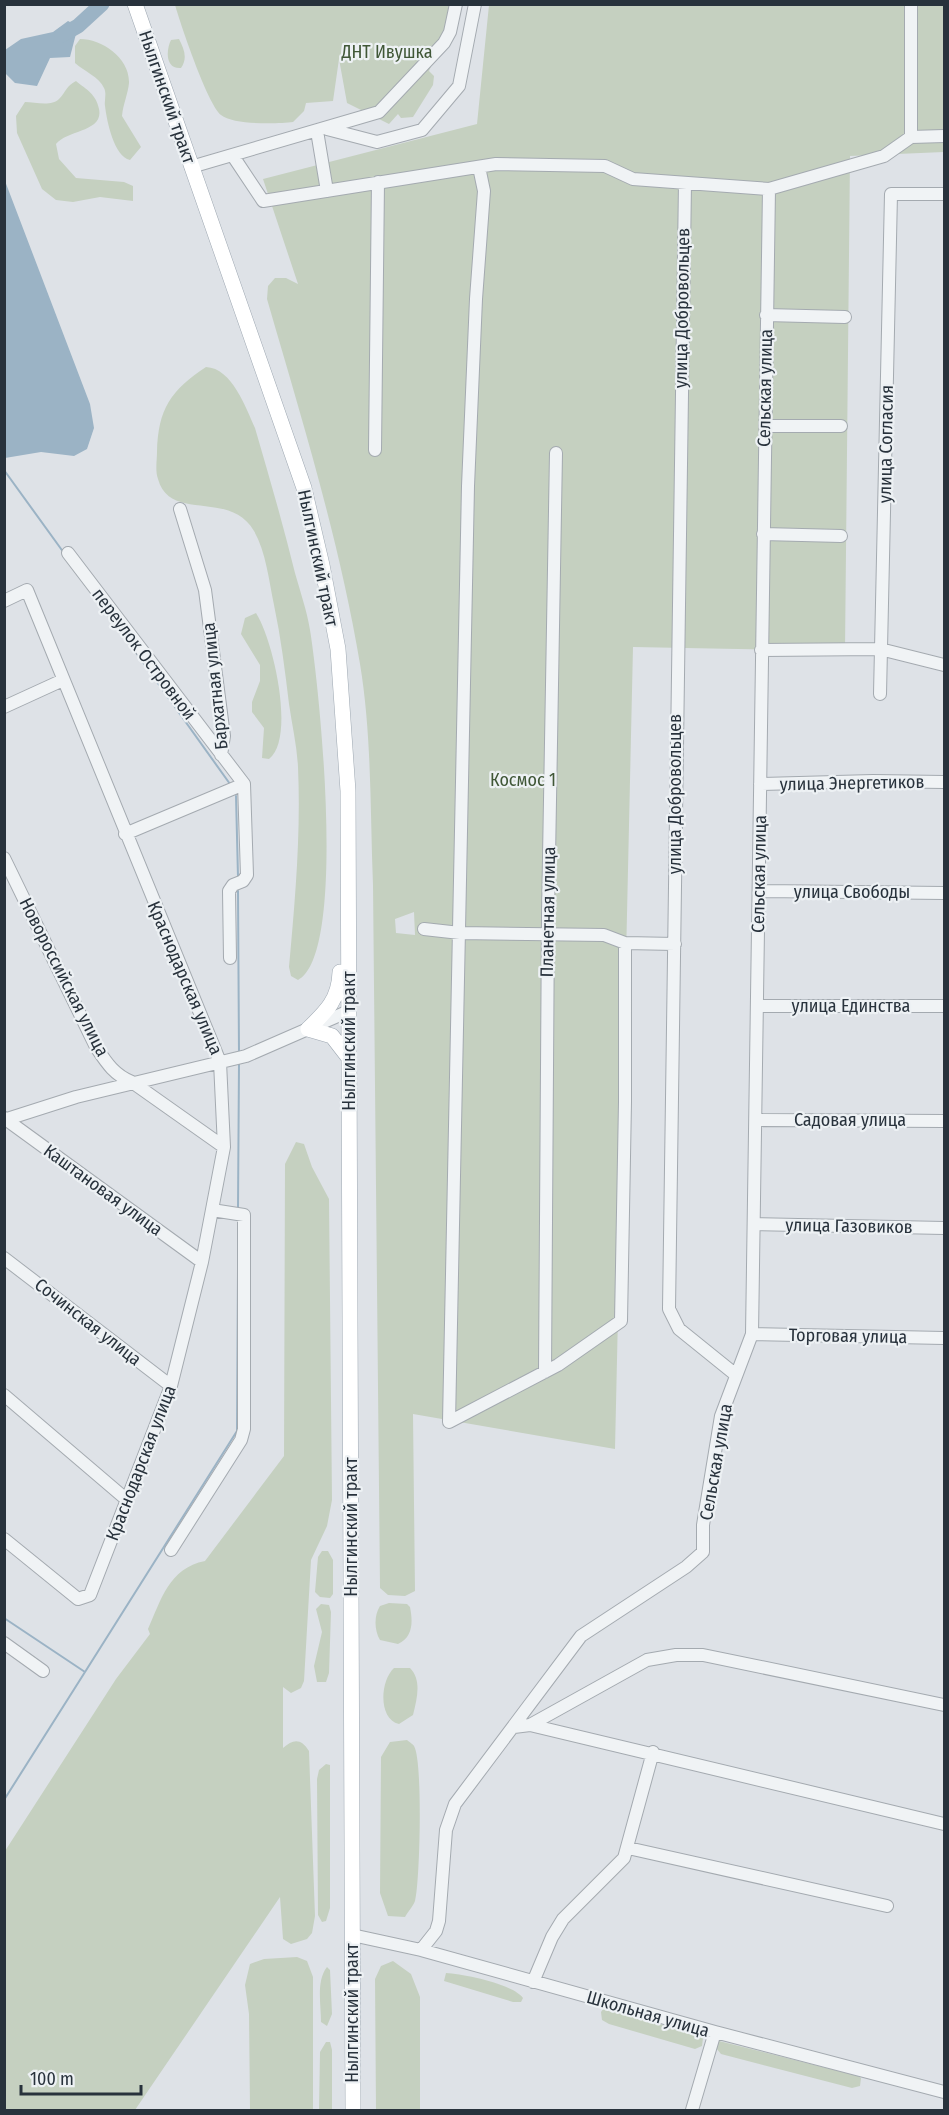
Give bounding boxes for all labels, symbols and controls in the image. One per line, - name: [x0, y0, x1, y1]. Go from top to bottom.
- street label: Нылгинский тракт: [134, 28, 200, 167]
- park label: ДНТ Ивушка: [340, 41, 433, 63]
- street label: улица Добровольцев: [670, 228, 694, 388]
- street label: Сельская улица: [753, 329, 777, 447]
- street label: улица Согласия: [874, 385, 898, 503]
- street label: Нылгинский тракт: [293, 488, 343, 629]
- street label: переулок Островной: [87, 584, 201, 724]
- street label: Бархатная улица: [197, 621, 233, 751]
- street label: улица Добровольцев: [664, 714, 686, 874]
- park label: Космос 1: [490, 769, 556, 791]
- street label: улица Энергетиков: [779, 771, 925, 795]
- street label: Сельская улица: [747, 815, 771, 933]
- street label: Планетная улица: [536, 846, 560, 978]
- street label: улица Свободы: [794, 881, 910, 903]
- street label: Новороссийская улица: [14, 894, 114, 1060]
- street label: Краснодарская улица: [143, 898, 227, 1058]
- street label: Нылгинский тракт: [338, 971, 360, 1111]
- street label: улица Единства: [792, 995, 911, 1017]
- street label: Садовая улица: [794, 1109, 906, 1131]
- street label: Каштановая улица: [39, 1139, 167, 1241]
- street label: улица Газовиков: [785, 1214, 913, 1238]
- street label: Сочинская улица: [30, 1274, 146, 1371]
- street label: Торговая улица: [789, 1324, 908, 1348]
- street label: Краснодарская улица: [101, 1382, 181, 1544]
- street label: Сельская улица: [695, 1402, 737, 1522]
- street label: Нылгинский тракт: [340, 1457, 362, 1597]
- street label: Нылгинский тракт: [341, 1943, 363, 2083]
- street label: Школьная улица: [584, 1986, 712, 2042]
- scale bar: [21, 2058, 141, 2096]
- text: 100 m: [30, 2068, 74, 2090]

